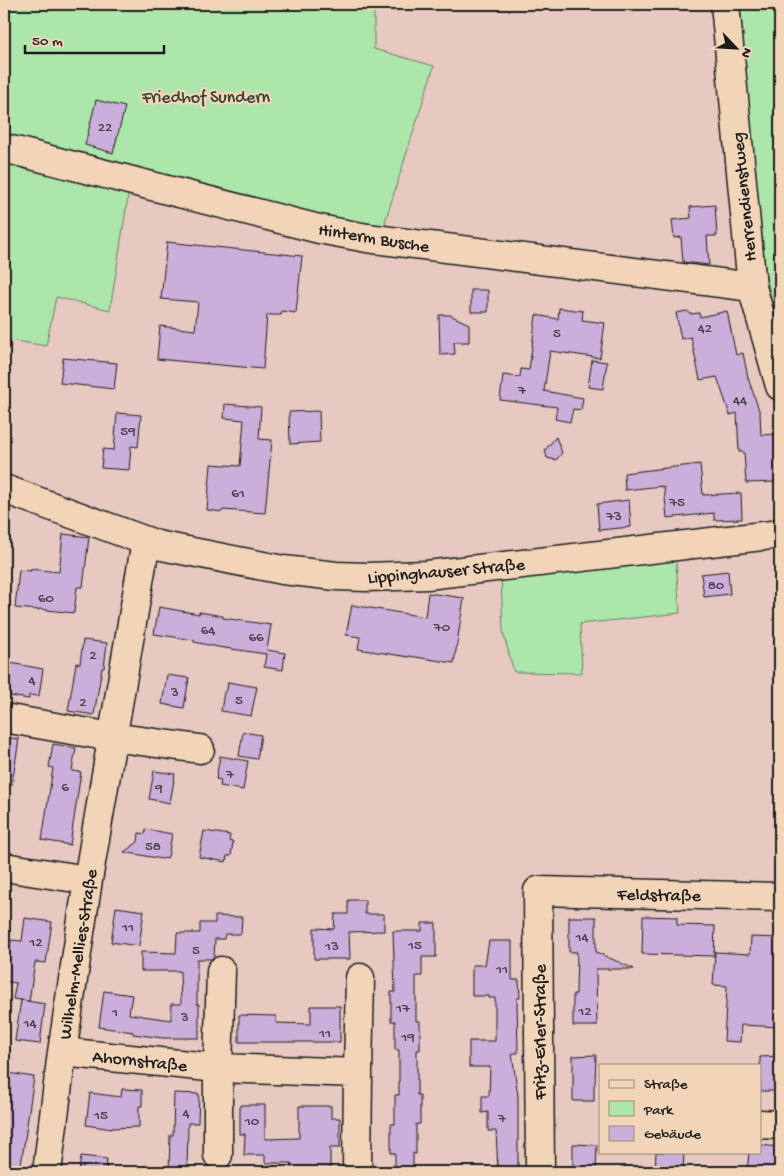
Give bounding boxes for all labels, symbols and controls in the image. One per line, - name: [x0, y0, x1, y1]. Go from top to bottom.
- scale bar: [25, 22, 164, 54]
- north arrow: [712, 22, 762, 72]
- text: 50 m: [32, 33, 63, 51]
- text: N: [736, 45, 755, 60]
- park label: Friedhof Sundern: [141, 88, 271, 109]
- house number: 22: [98, 119, 112, 137]
- street label: Herrendienstweg: [728, 131, 763, 262]
- street label: Hinterm Busche: [317, 220, 431, 259]
- house number: 42: [698, 320, 712, 338]
- house number: 5: [553, 325, 561, 343]
- house number: 7: [517, 382, 527, 400]
- house number: 44: [733, 392, 747, 410]
- house number: 59: [120, 423, 136, 441]
- house number: 61: [231, 485, 245, 503]
- house number: 75: [668, 494, 685, 512]
- house number: 73: [605, 508, 622, 526]
- street label: Lippinghauser Straße: [367, 555, 526, 590]
- house number: 80: [708, 577, 725, 595]
- house number: 60: [38, 590, 55, 608]
- house number: 70: [433, 619, 451, 637]
- house number: 64: [201, 622, 215, 640]
- house number: 66: [248, 629, 264, 647]
- house number: 2: [89, 647, 97, 665]
- house number: 4: [28, 672, 36, 690]
- house number: 3: [170, 684, 179, 702]
- house number: 5: [235, 692, 243, 710]
- house number: 2: [79, 694, 87, 712]
- house number: 7: [225, 766, 235, 784]
- house number: 6: [61, 779, 69, 797]
- house number: 9: [154, 780, 163, 798]
- house number: 58: [145, 838, 161, 856]
- street label: Wilhelm-Mellies-Straße: [56, 867, 103, 1041]
- street label: Feldstraße: [616, 885, 702, 908]
- house number: 11: [121, 919, 134, 937]
- house number: 14: [574, 929, 589, 947]
- house number: 12: [28, 934, 43, 952]
- house number: 15: [407, 937, 422, 955]
- house number: 13: [324, 938, 339, 956]
- house number: 5: [192, 942, 200, 960]
- house number: 11: [495, 961, 508, 979]
- street label: Fritz-Erler-Straße: [531, 963, 552, 1101]
- house number: 17: [395, 1000, 411, 1018]
- house number: 12: [577, 1003, 592, 1021]
- house number: 1: [111, 1004, 118, 1022]
- house number: 3: [180, 1009, 189, 1027]
- house number: 14: [22, 1015, 37, 1033]
- house number: 11: [318, 1025, 331, 1043]
- house number: 19: [400, 1029, 415, 1047]
- street label: Ahornstraße: [91, 1047, 189, 1078]
- legend: [599, 1064, 762, 1154]
- text: Straße: [644, 1076, 688, 1094]
- text: Park: [643, 1102, 674, 1120]
- house number: 4: [182, 1105, 190, 1123]
- house number: 15: [93, 1107, 108, 1125]
- house number: 7: [497, 1110, 507, 1128]
- house number: 10: [244, 1113, 260, 1131]
- text: Gebäude: [644, 1126, 701, 1144]

